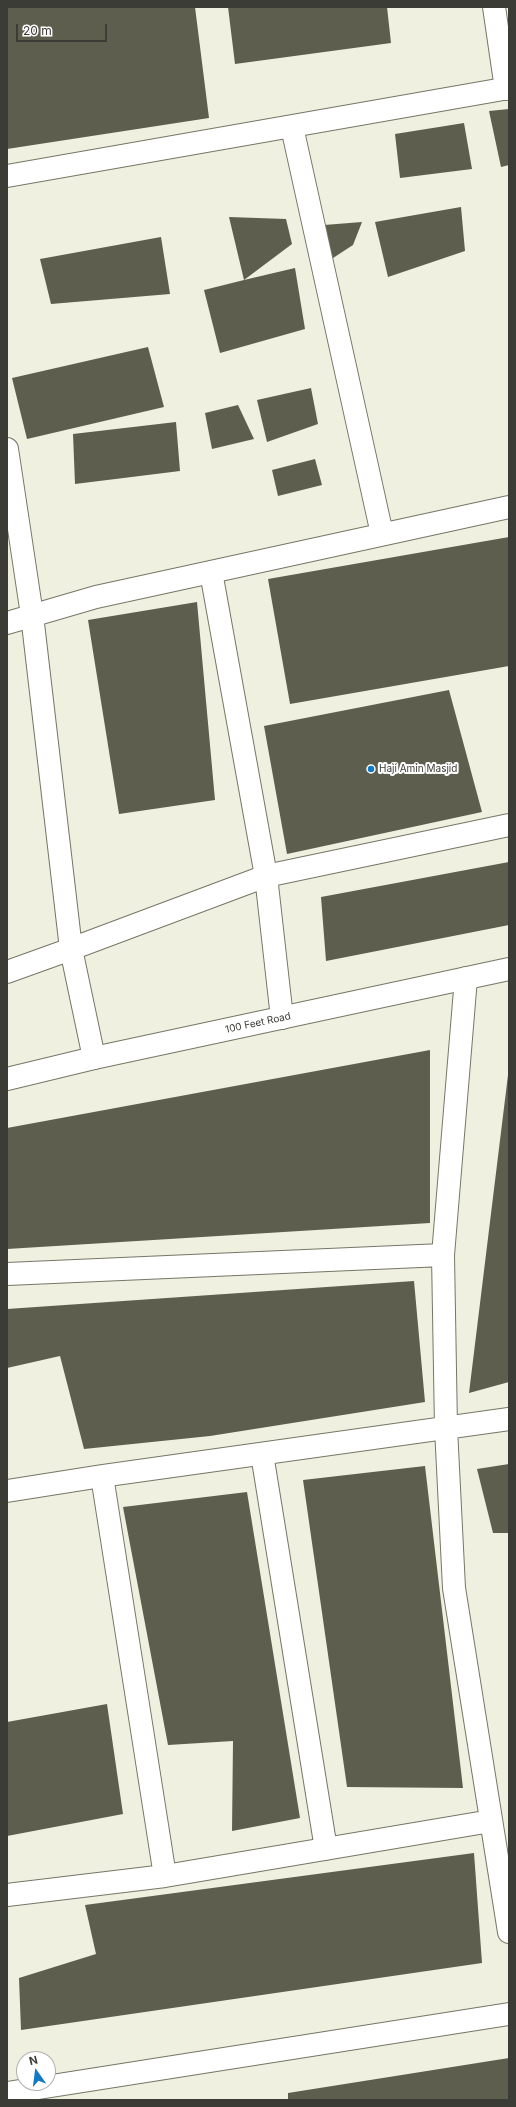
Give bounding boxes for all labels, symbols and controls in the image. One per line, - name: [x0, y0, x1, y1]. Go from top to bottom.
- scale bar: [18, 16, 109, 42]
- text: 20 m: [23, 23, 52, 38]
- place label: Haji Amin Masjid: [379, 763, 457, 775]
- marker: Haji Amin Masjid: [366, 764, 376, 774]
- street label: 100 Feet Road: [224, 1010, 292, 1036]
- north arrow: [16, 2051, 56, 2091]
- text: N: [28, 2053, 39, 2068]

